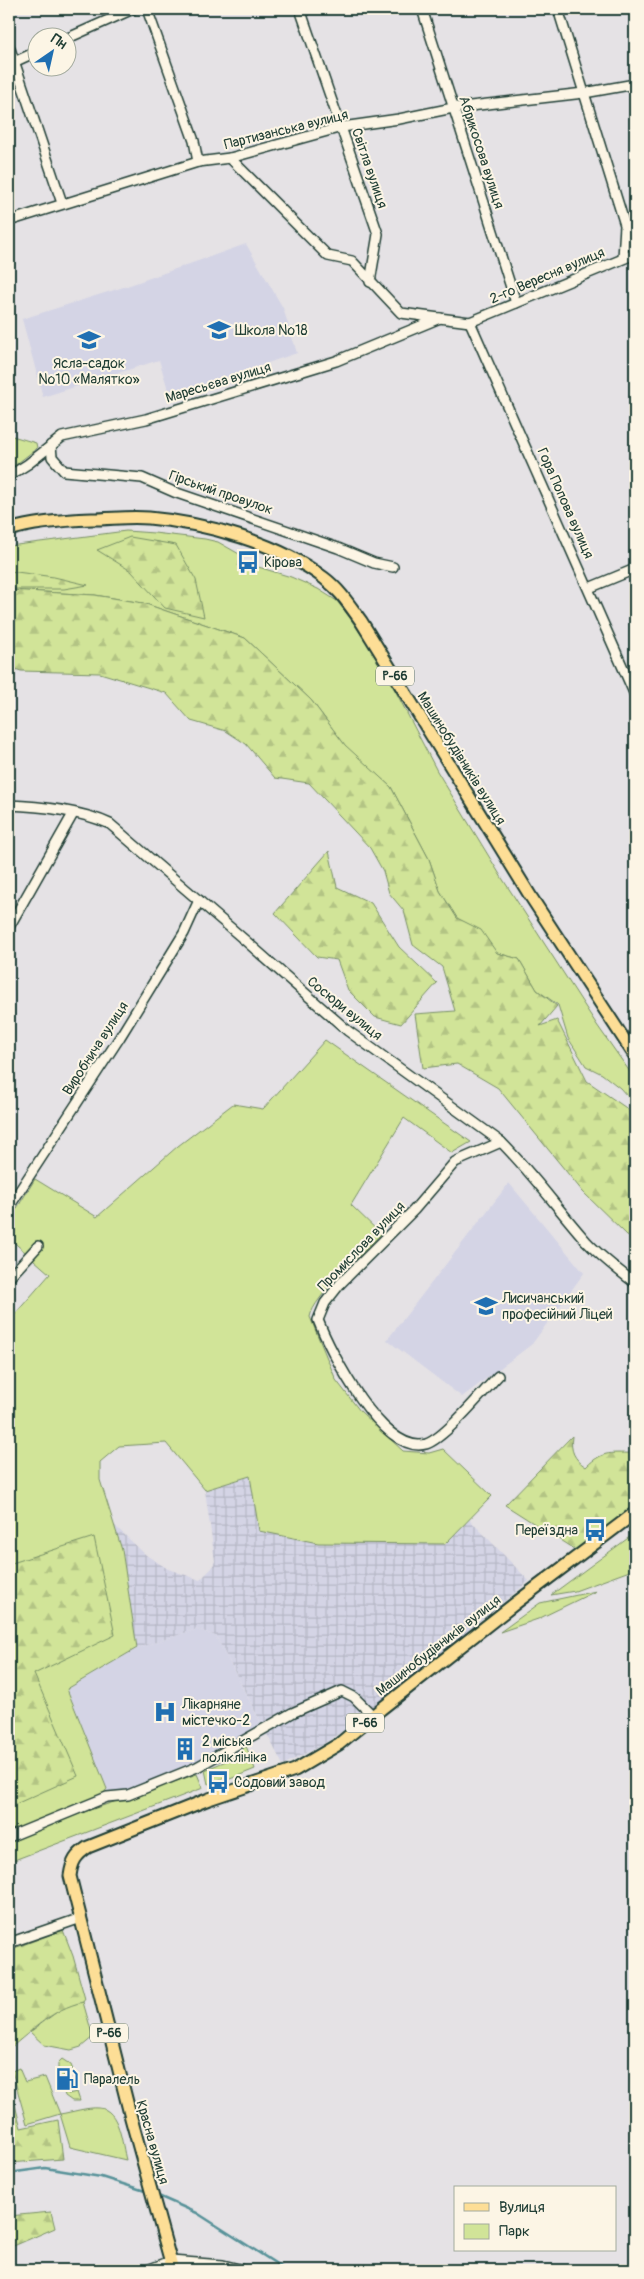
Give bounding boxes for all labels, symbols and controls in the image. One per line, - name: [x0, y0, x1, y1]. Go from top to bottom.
- north arrow: [28, 28, 78, 78]
- text: Пн: [48, 30, 70, 53]
- street label: Абрикосова вулиця: [455, 94, 508, 211]
- street label: Партизанська вулиця: [222, 106, 350, 153]
- street label: Світла вулиця: [348, 126, 391, 211]
- street label: 2-го Вересня вулиця: [487, 244, 607, 307]
- school or university icon: Школа №18: [206, 317, 232, 343]
- place label: Школа №18: [235, 322, 308, 339]
- school or university icon: Ясла-садок №10 «Малятко»: [76, 327, 102, 353]
- place label: Ясла-садок №10 «Малятко»: [38, 355, 140, 388]
- street label: Маресьєва вулиця: [163, 358, 273, 407]
- street label: Гора Попова вулиця: [534, 445, 598, 561]
- street label: Гірський провулок: [167, 467, 275, 518]
- bus stop icon: Кірова: [235, 549, 261, 575]
- place label: Кірова: [264, 554, 302, 571]
- road number: Р-66: [376, 666, 414, 686]
- street label: Машинобудівників вулиця: [414, 689, 510, 828]
- street label: Сосюри вулиця: [304, 973, 386, 1044]
- street label: Виробнича вулиця: [59, 998, 132, 1098]
- street label: Промислова вулиця: [314, 1198, 409, 1295]
- place label: Лисичанський професійний Ліцей: [501, 1290, 613, 1323]
- school or university icon: Лисичанський професійний Ліцей: [473, 1293, 499, 1319]
- bus stop icon: Переїздна: [582, 1517, 608, 1543]
- place label: Переїздна: [516, 1522, 578, 1539]
- street label: Машинобудівників вулиця: [373, 1591, 504, 1699]
- place label: Лікарняне містечко-2: [181, 1696, 250, 1729]
- hospital icon: Лікарняне містечко-2: [152, 1699, 178, 1725]
- road number: Р-66: [346, 1714, 384, 1732]
- place label: 2 міська поліклініка: [202, 1733, 267, 1766]
- building icon: 2 міська поліклініка: [172, 1736, 198, 1762]
- bus stop icon: Содовий завод: [205, 1769, 231, 1795]
- place label: Содовий завод: [234, 1774, 326, 1791]
- road number: Р-66: [90, 2024, 128, 2042]
- fuel station icon: Паралель: [54, 2066, 80, 2092]
- place label: Паралель: [84, 2071, 140, 2088]
- street label: Красна вулиця: [132, 2098, 173, 2186]
- legend: [454, 2186, 616, 2252]
- text: Вулиця: [499, 2198, 545, 2217]
- text: Парк: [499, 2222, 530, 2241]

